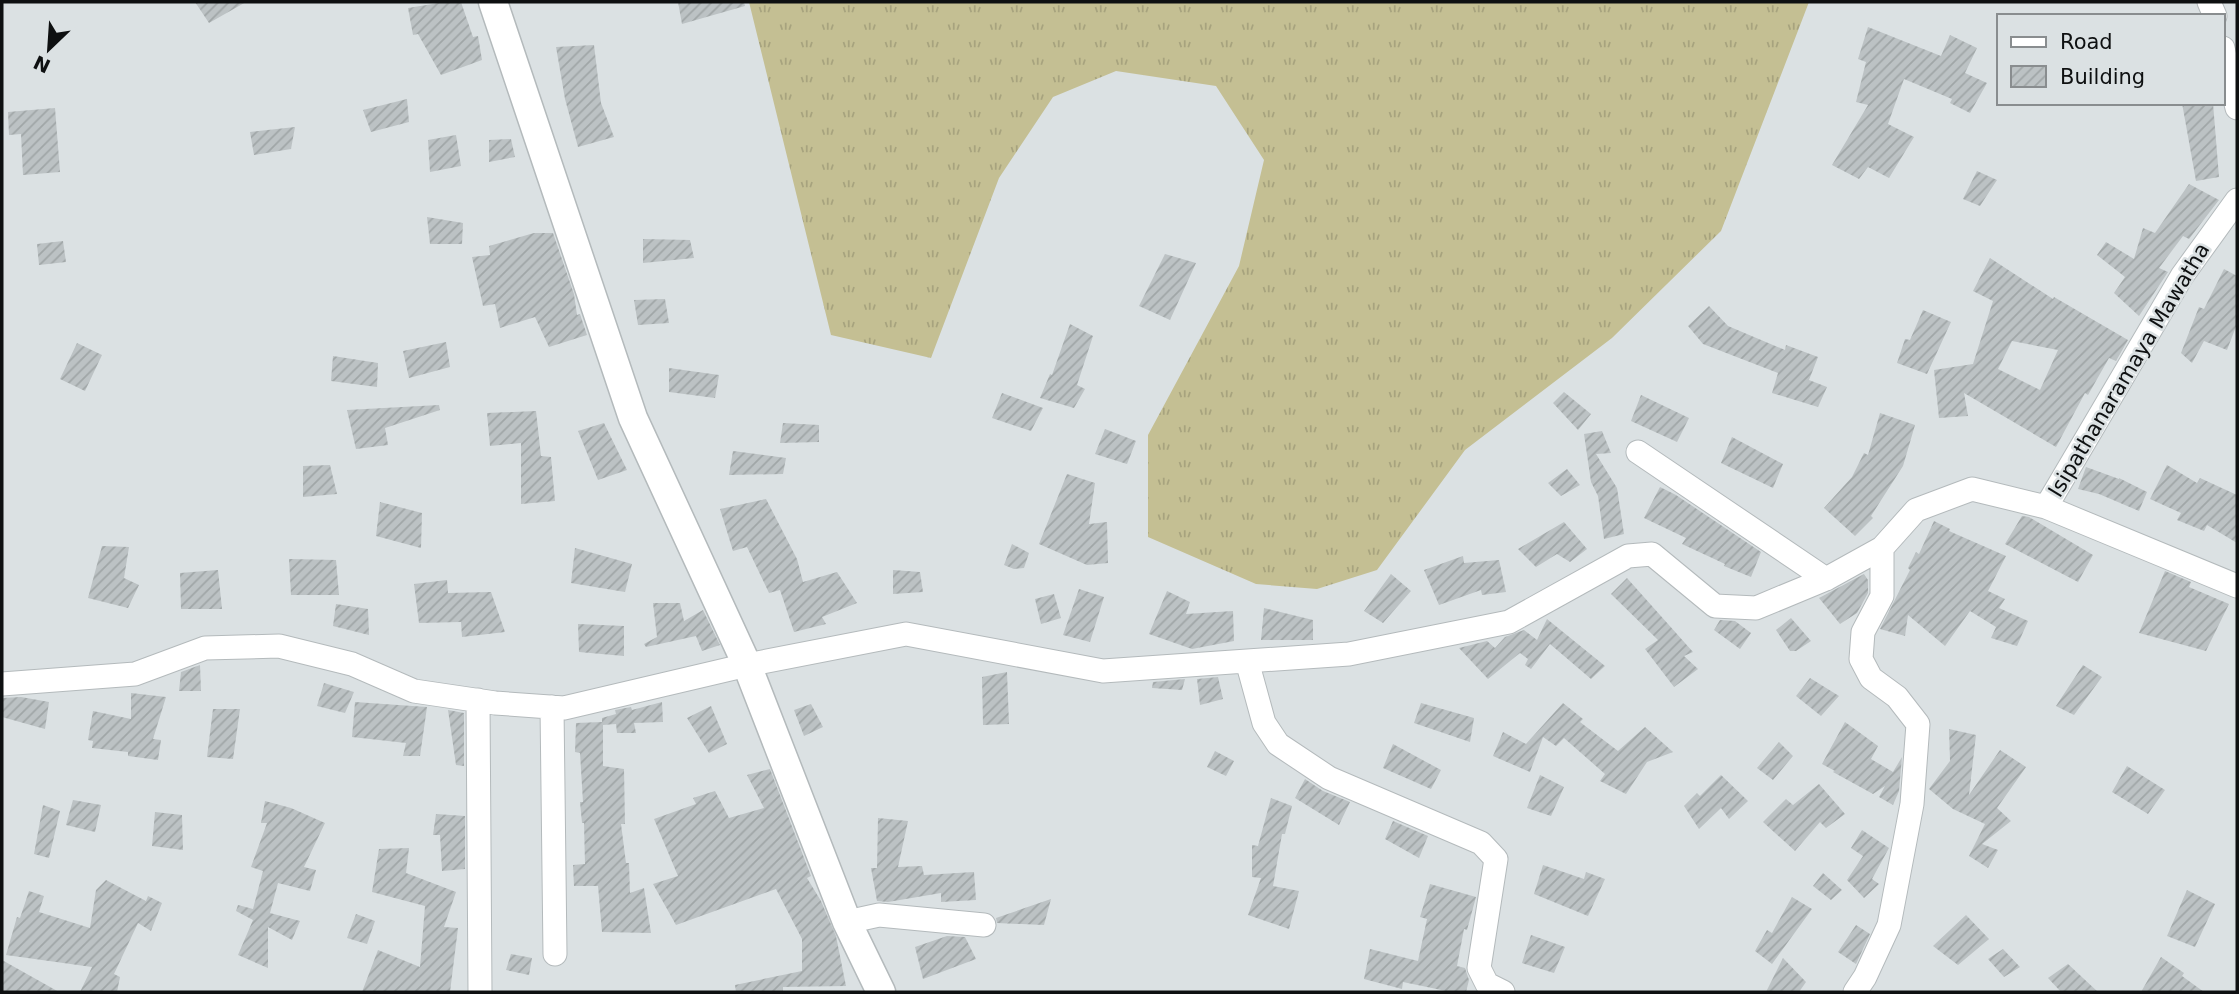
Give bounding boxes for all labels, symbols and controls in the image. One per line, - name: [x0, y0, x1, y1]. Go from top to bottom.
- north arrow: [14, 14, 84, 84]
- legend: [1997, 14, 2225, 105]
- text: Road: [2060, 30, 2113, 54]
- text: N: [30, 51, 54, 78]
- text: Building: [2060, 65, 2145, 89]
- street label: Isipathanaramaya Mawatha: [2044, 239, 2214, 501]

